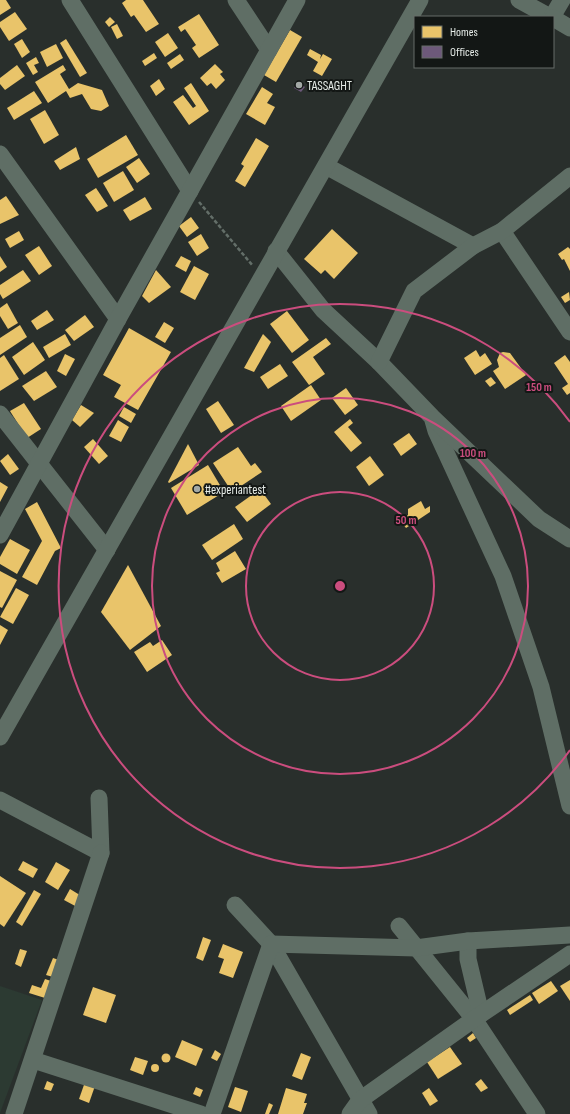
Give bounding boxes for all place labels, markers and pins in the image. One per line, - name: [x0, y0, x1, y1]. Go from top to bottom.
- place label: TASSAGHT: [307, 78, 352, 94]
- marker: TASSAGHT: [294, 80, 304, 90]
- place label: #experiantest: [205, 482, 266, 498]
- marker: #experiantest: [192, 484, 202, 494]
- centre of rings: [333, 579, 347, 593]

